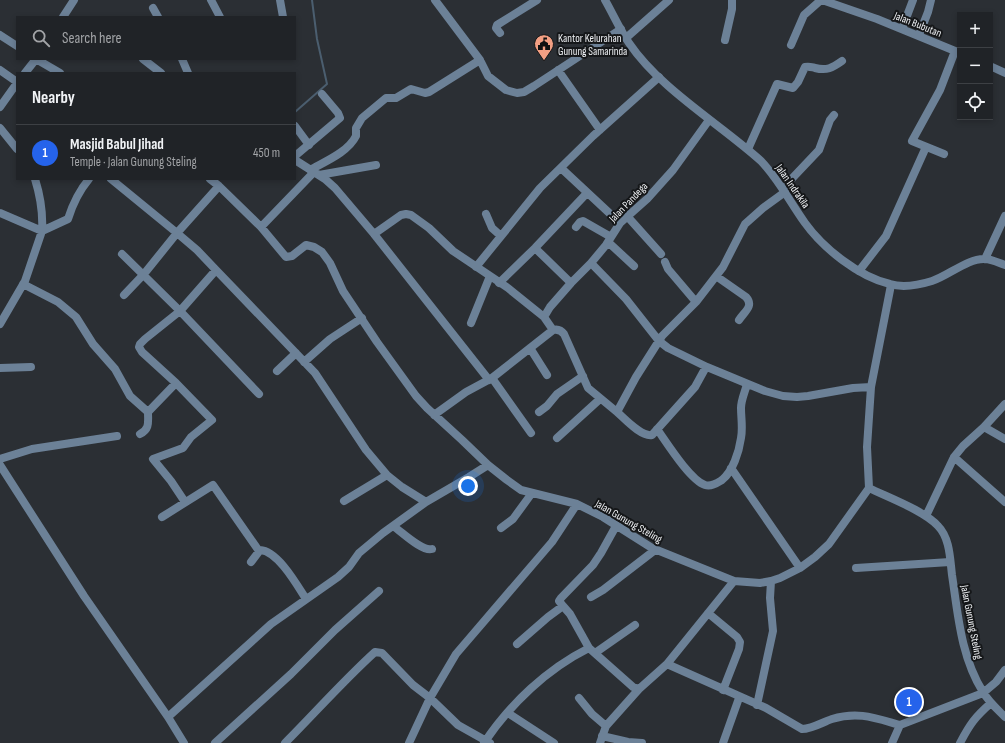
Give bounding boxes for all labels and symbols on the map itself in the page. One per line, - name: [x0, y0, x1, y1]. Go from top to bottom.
- street label: Jalan Bubutan: [891, 9, 944, 40]
- place label: Kantor Kelurahan Gunung Samarinda: [558, 32, 627, 58]
- public building icon: Kantor Kelurahan Gunung Samarinda: [533, 33, 555, 61]
- street label: Jalan Indrakila: [772, 161, 812, 211]
- street label: Jalan Pandega: [606, 180, 650, 226]
- your location: [458, 476, 478, 496]
- street label: Jalan Gunung Steling: [592, 496, 665, 546]
- street label: Jalan Gunung Steling: [958, 583, 985, 661]
- pin: 1: [896, 687, 922, 717]

